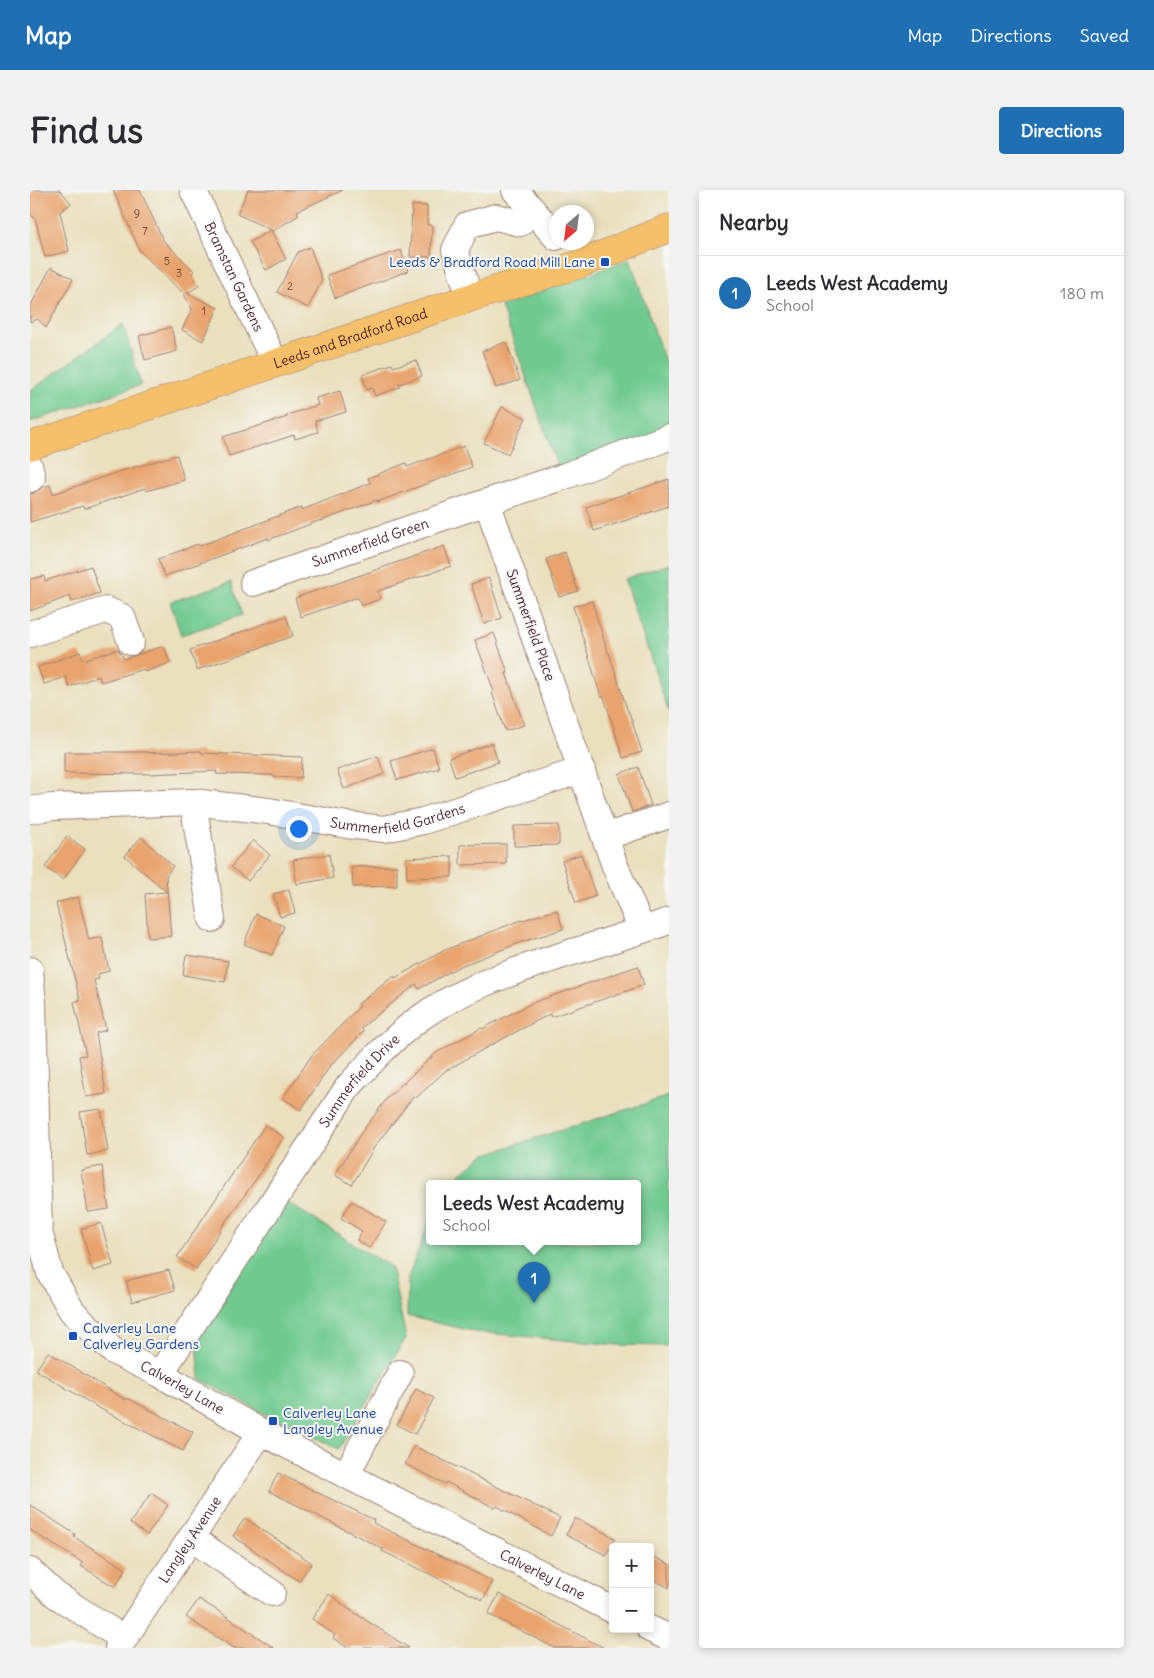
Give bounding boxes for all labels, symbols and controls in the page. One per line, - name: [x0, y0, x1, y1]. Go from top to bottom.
- text: Map: [25, 20, 72, 50]
- text: Map: [907, 24, 942, 47]
- text: Directions: [970, 24, 1052, 47]
- text: Saved: [1080, 24, 1129, 47]
- button: Directions: [999, 107, 1124, 154]
- text: Find us: [30, 108, 143, 152]
- north arrow: [549, 205, 594, 250]
- house number: 9: [134, 207, 140, 221]
- text: Nearby: [719, 209, 789, 236]
- street label: Bramstan Gardens: [200, 219, 268, 335]
- house number: 7: [142, 224, 148, 238]
- place label: Leeds & Bradford Road Mill Lane: [389, 253, 595, 271]
- house number: 5: [164, 254, 170, 268]
- marker: Leeds & Bradford Road Mill Lane: [599, 256, 611, 268]
- house number: 3: [176, 266, 182, 280]
- text: Leeds West Academy: [766, 271, 948, 295]
- house number: 2: [287, 279, 293, 293]
- text: 1: [732, 283, 738, 303]
- text: 180 m: [1060, 283, 1104, 303]
- text: School: [766, 295, 814, 315]
- house number: 1: [202, 304, 206, 318]
- street label: Leeds and Bradford Road: [271, 304, 430, 372]
- street label: Summerfield Green: [309, 514, 431, 571]
- street label: Summerfield Place: [502, 567, 560, 683]
- street label: Summerfield Gardens: [329, 799, 467, 838]
- your location: [286, 816, 312, 842]
- street label: Summerfield Drive: [315, 1030, 403, 1131]
- popup: [426, 1180, 641, 1245]
- text: Leeds West Academy: [442, 1191, 625, 1215]
- text: School: [442, 1215, 490, 1235]
- pin: 1: [518, 1262, 550, 1303]
- place label: Calverley Lane Calverley Gardens: [83, 1319, 199, 1353]
- marker: Calverley Lane Calverley Gardens: [67, 1330, 79, 1342]
- street label: Calverley Lane: [137, 1357, 227, 1418]
- place label: Calverley Lane Langley Avenue: [283, 1404, 383, 1438]
- marker: Calverley Lane Langley Avenue: [267, 1415, 279, 1427]
- street label: Langley Avenue: [155, 1493, 225, 1586]
- map controls: [609, 1543, 654, 1633]
- button: +: [609, 1543, 654, 1588]
- street label: Calverley Lane: [497, 1545, 588, 1603]
- button: −: [609, 1588, 654, 1633]

